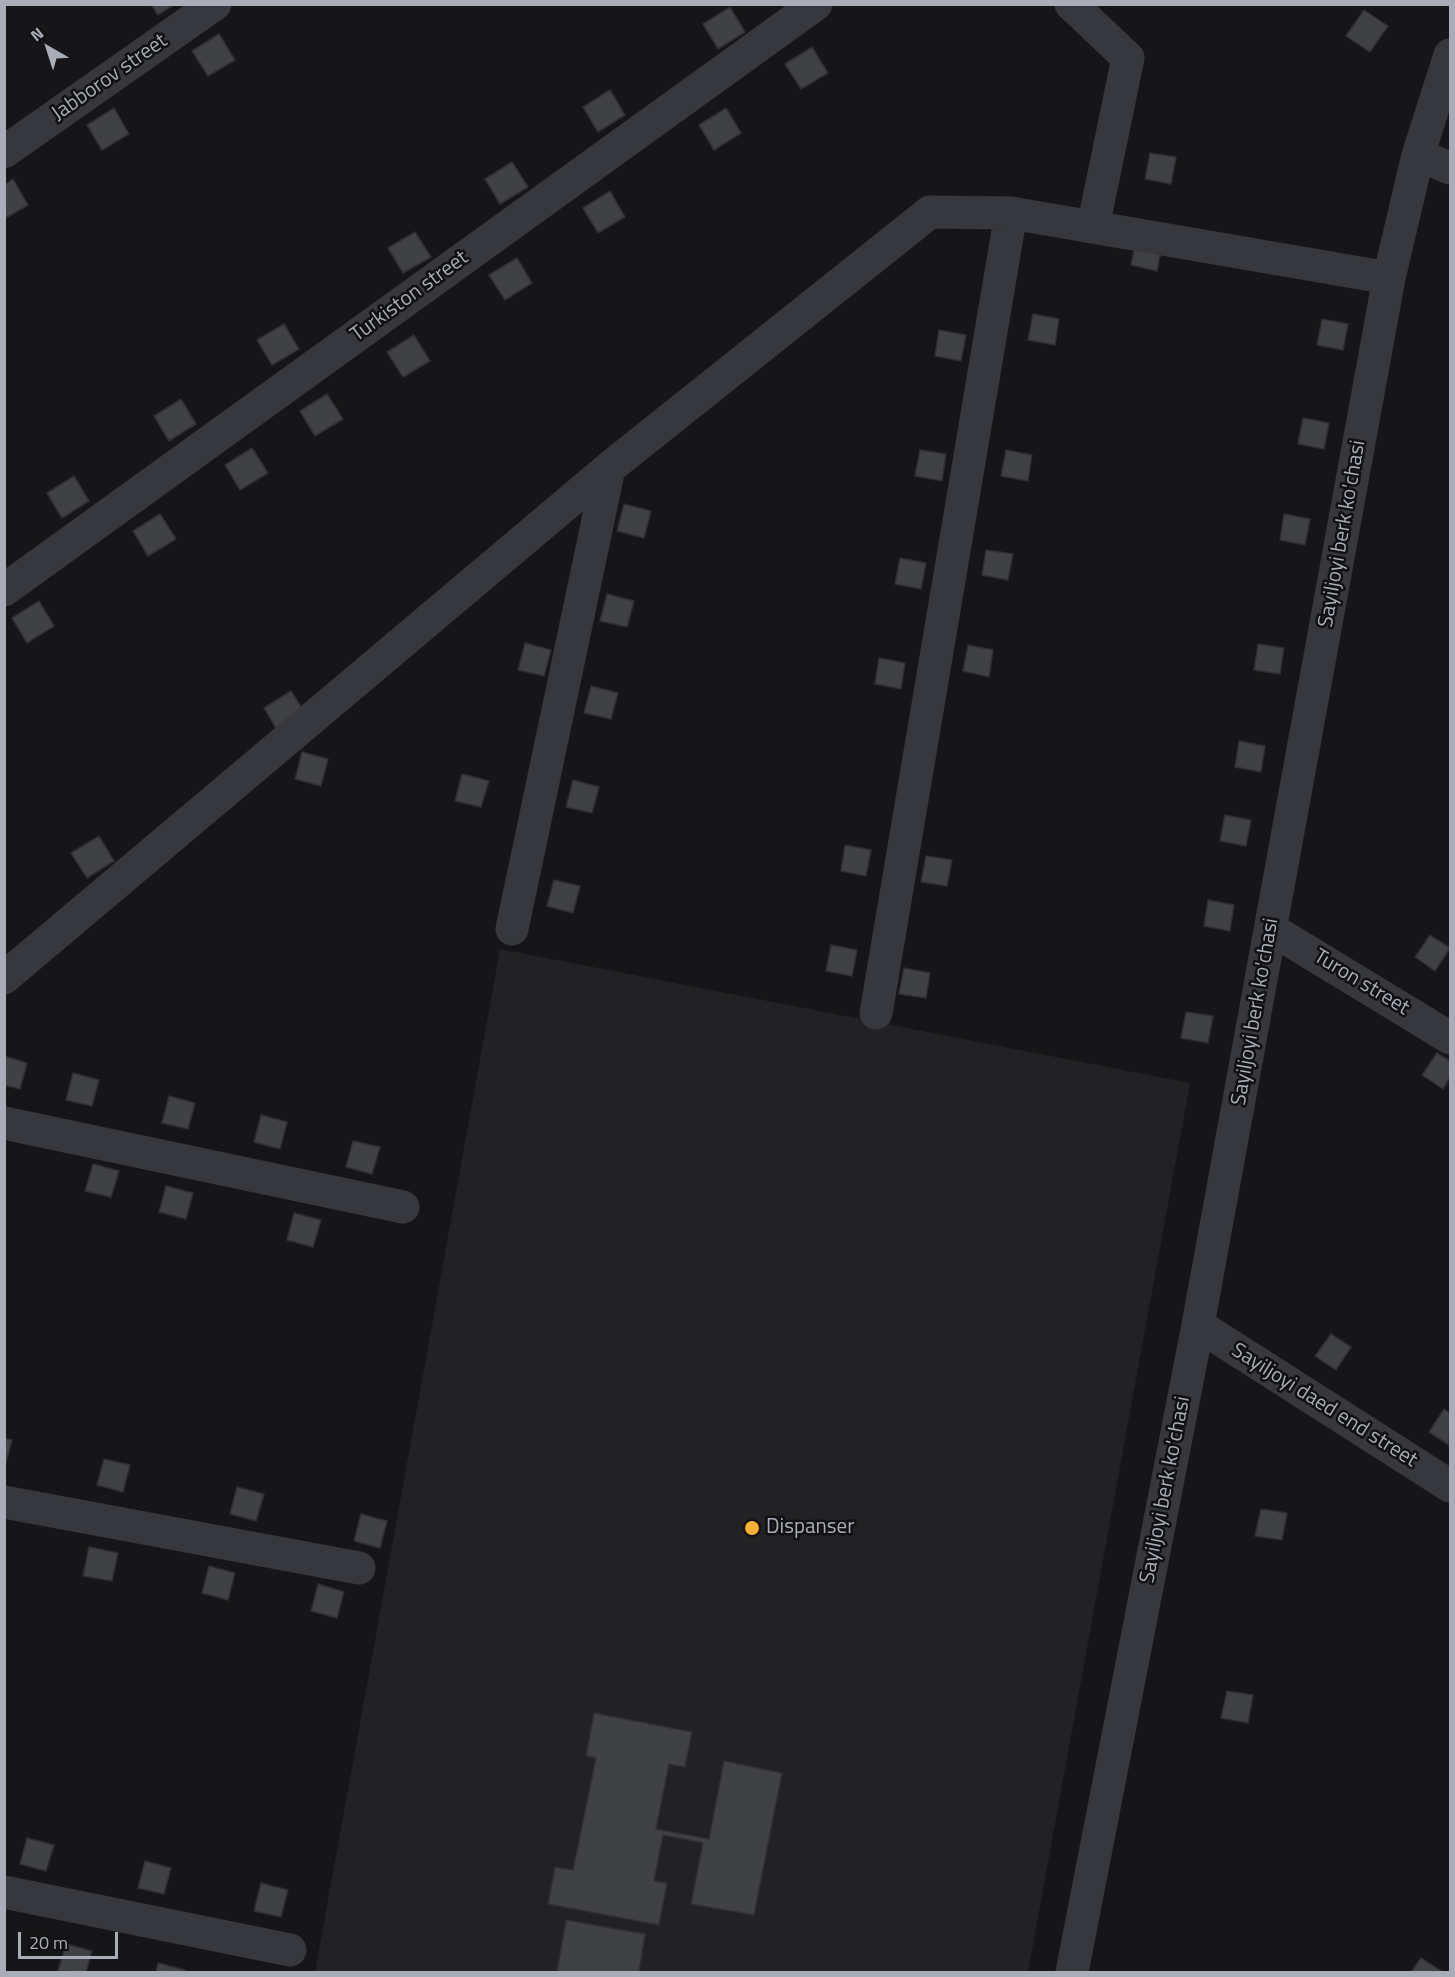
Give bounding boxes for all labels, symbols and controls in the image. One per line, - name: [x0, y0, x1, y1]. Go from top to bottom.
- north arrow: [18, 18, 78, 78]
- text: N: [25, 21, 49, 47]
- street label: Jabborov street: [47, 29, 173, 127]
- street label: Turkiston street: [346, 246, 474, 348]
- street label: Sayiljoyi berk ko'chasi: [1314, 438, 1372, 630]
- street label: Sayiljoyi berk ko'chasi: [1227, 916, 1285, 1108]
- street label: Turon street: [1309, 945, 1413, 1021]
- street label: Sayiljoyi daed end street: [1226, 1338, 1422, 1474]
- street label: Sayiljoyi berk ko'chasi: [1136, 1394, 1196, 1586]
- place label: Dispanser: [766, 1515, 854, 1541]
- marker: Dispanser: [743, 1519, 761, 1537]
- scale bar: [21, 1920, 122, 1958]
- text: 20 m: [29, 1929, 68, 1956]

